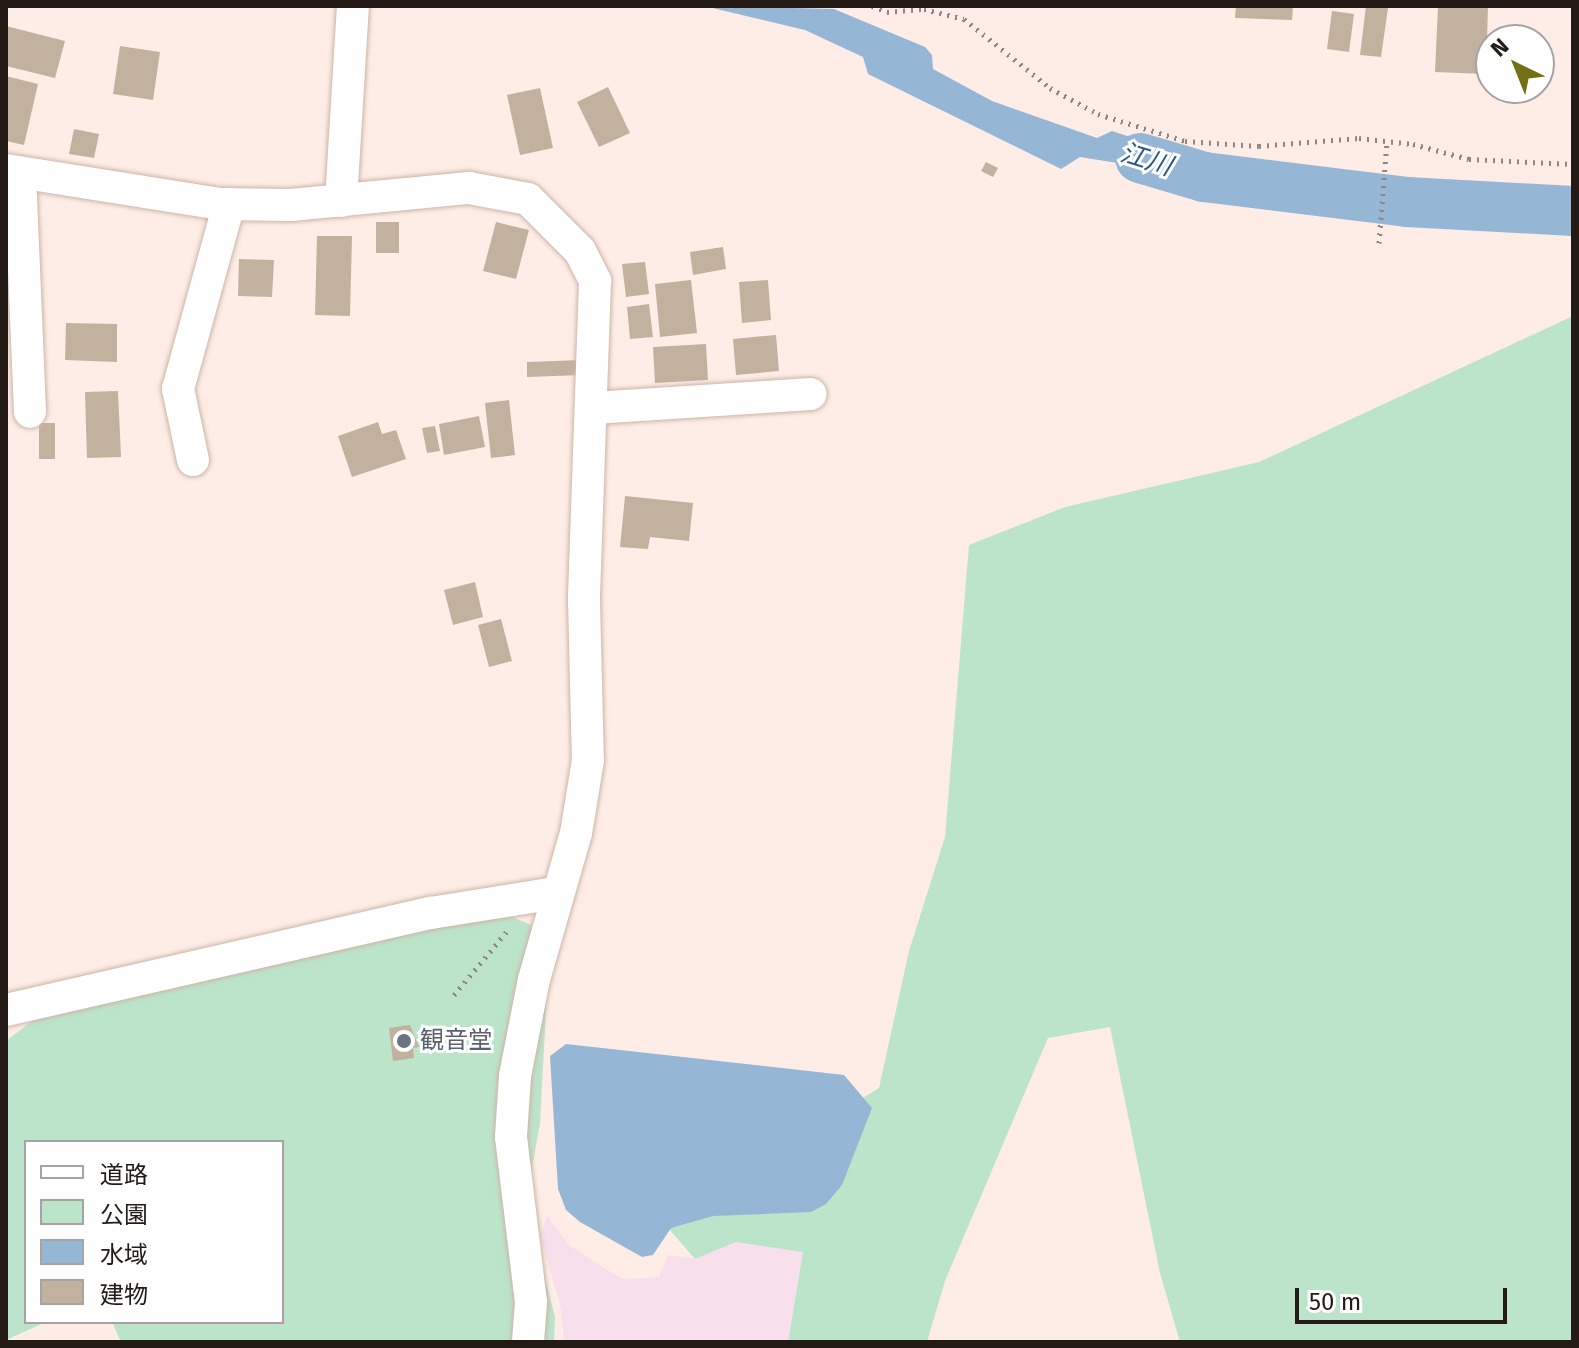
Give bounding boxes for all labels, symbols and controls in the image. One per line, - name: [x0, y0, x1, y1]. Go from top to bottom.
- north arrow: [1475, 24, 1555, 104]
- text: N: [1485, 33, 1514, 62]
- water label: 江川: [1117, 137, 1175, 183]
- place label: 観音堂: [420, 1027, 492, 1055]
- marker: 観音堂: [395, 1032, 413, 1050]
- legend: [24, 1140, 284, 1324]
- text: 道路: [100, 1161, 148, 1189]
- text: 公園: [100, 1201, 148, 1229]
- text: 水域: [100, 1241, 148, 1269]
- scale bar: [1299, 1272, 1511, 1322]
- text: 建物: [100, 1281, 148, 1309]
- text: 50 m: [1309, 1288, 1361, 1316]

